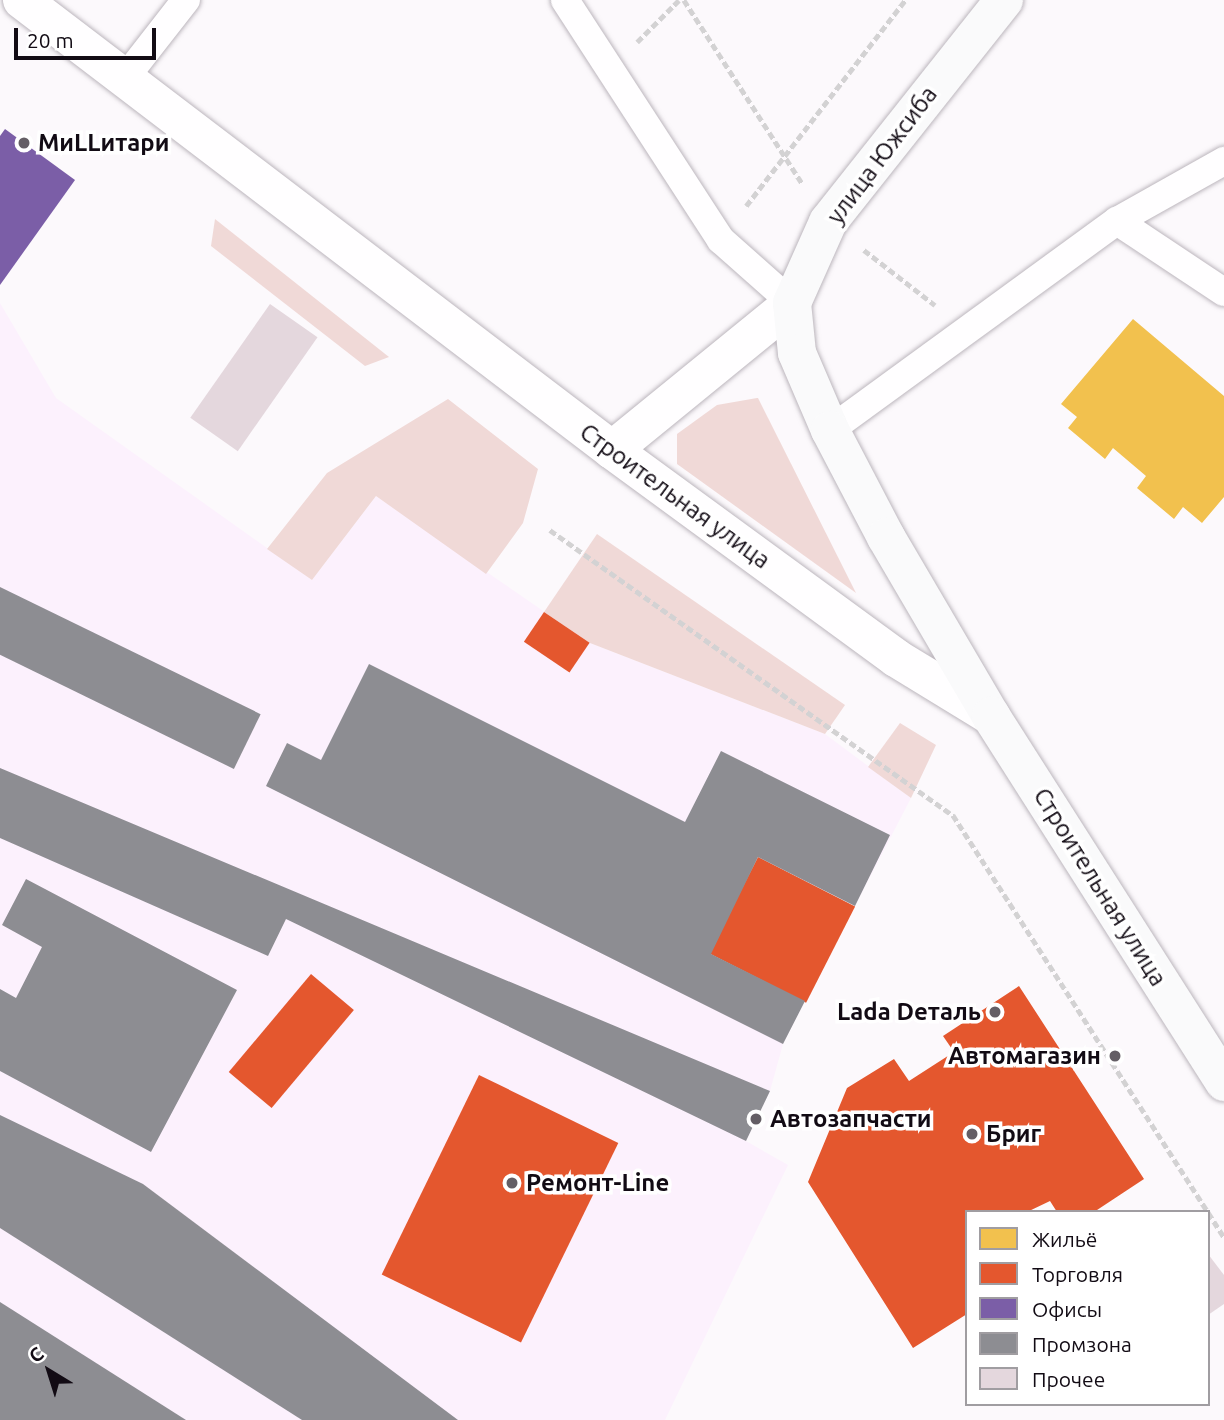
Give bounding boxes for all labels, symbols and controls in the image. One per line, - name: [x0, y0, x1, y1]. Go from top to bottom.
- scale bar: [18, 14, 159, 58]
- text: 20 m: [27, 28, 74, 52]
- street label: улица Южсиба: [821, 81, 943, 229]
- place label: МиLLитари: [38, 129, 169, 157]
- marker: МиLLитари: [16, 135, 32, 151]
- street label: Строительная улица: [574, 417, 776, 575]
- street label: Строительная улица: [1027, 783, 1173, 991]
- place label: Lada Dеталь: [837, 998, 981, 1026]
- marker: Lada Dеталь: [987, 1004, 1003, 1020]
- place label: Автомагазин: [948, 1042, 1101, 1070]
- marker: Автомагазин: [1107, 1048, 1123, 1064]
- place label: Автозапчасти: [770, 1105, 931, 1133]
- marker: Автозапчасти: [748, 1111, 764, 1127]
- place label: Бриг: [986, 1120, 1041, 1148]
- marker: Бриг: [964, 1126, 980, 1142]
- place label: Ремонт-Line: [526, 1169, 669, 1197]
- marker: Ремонт-Line: [504, 1175, 520, 1191]
- legend: [965, 1210, 1210, 1406]
- text: Жильё: [1032, 1227, 1097, 1251]
- text: Торговля: [1032, 1262, 1123, 1286]
- text: Офисы: [1032, 1297, 1102, 1321]
- text: Промзона: [1032, 1332, 1132, 1356]
- north arrow: [14, 1336, 84, 1406]
- text: С: [25, 1342, 48, 1367]
- text: Прочее: [1032, 1367, 1105, 1391]

